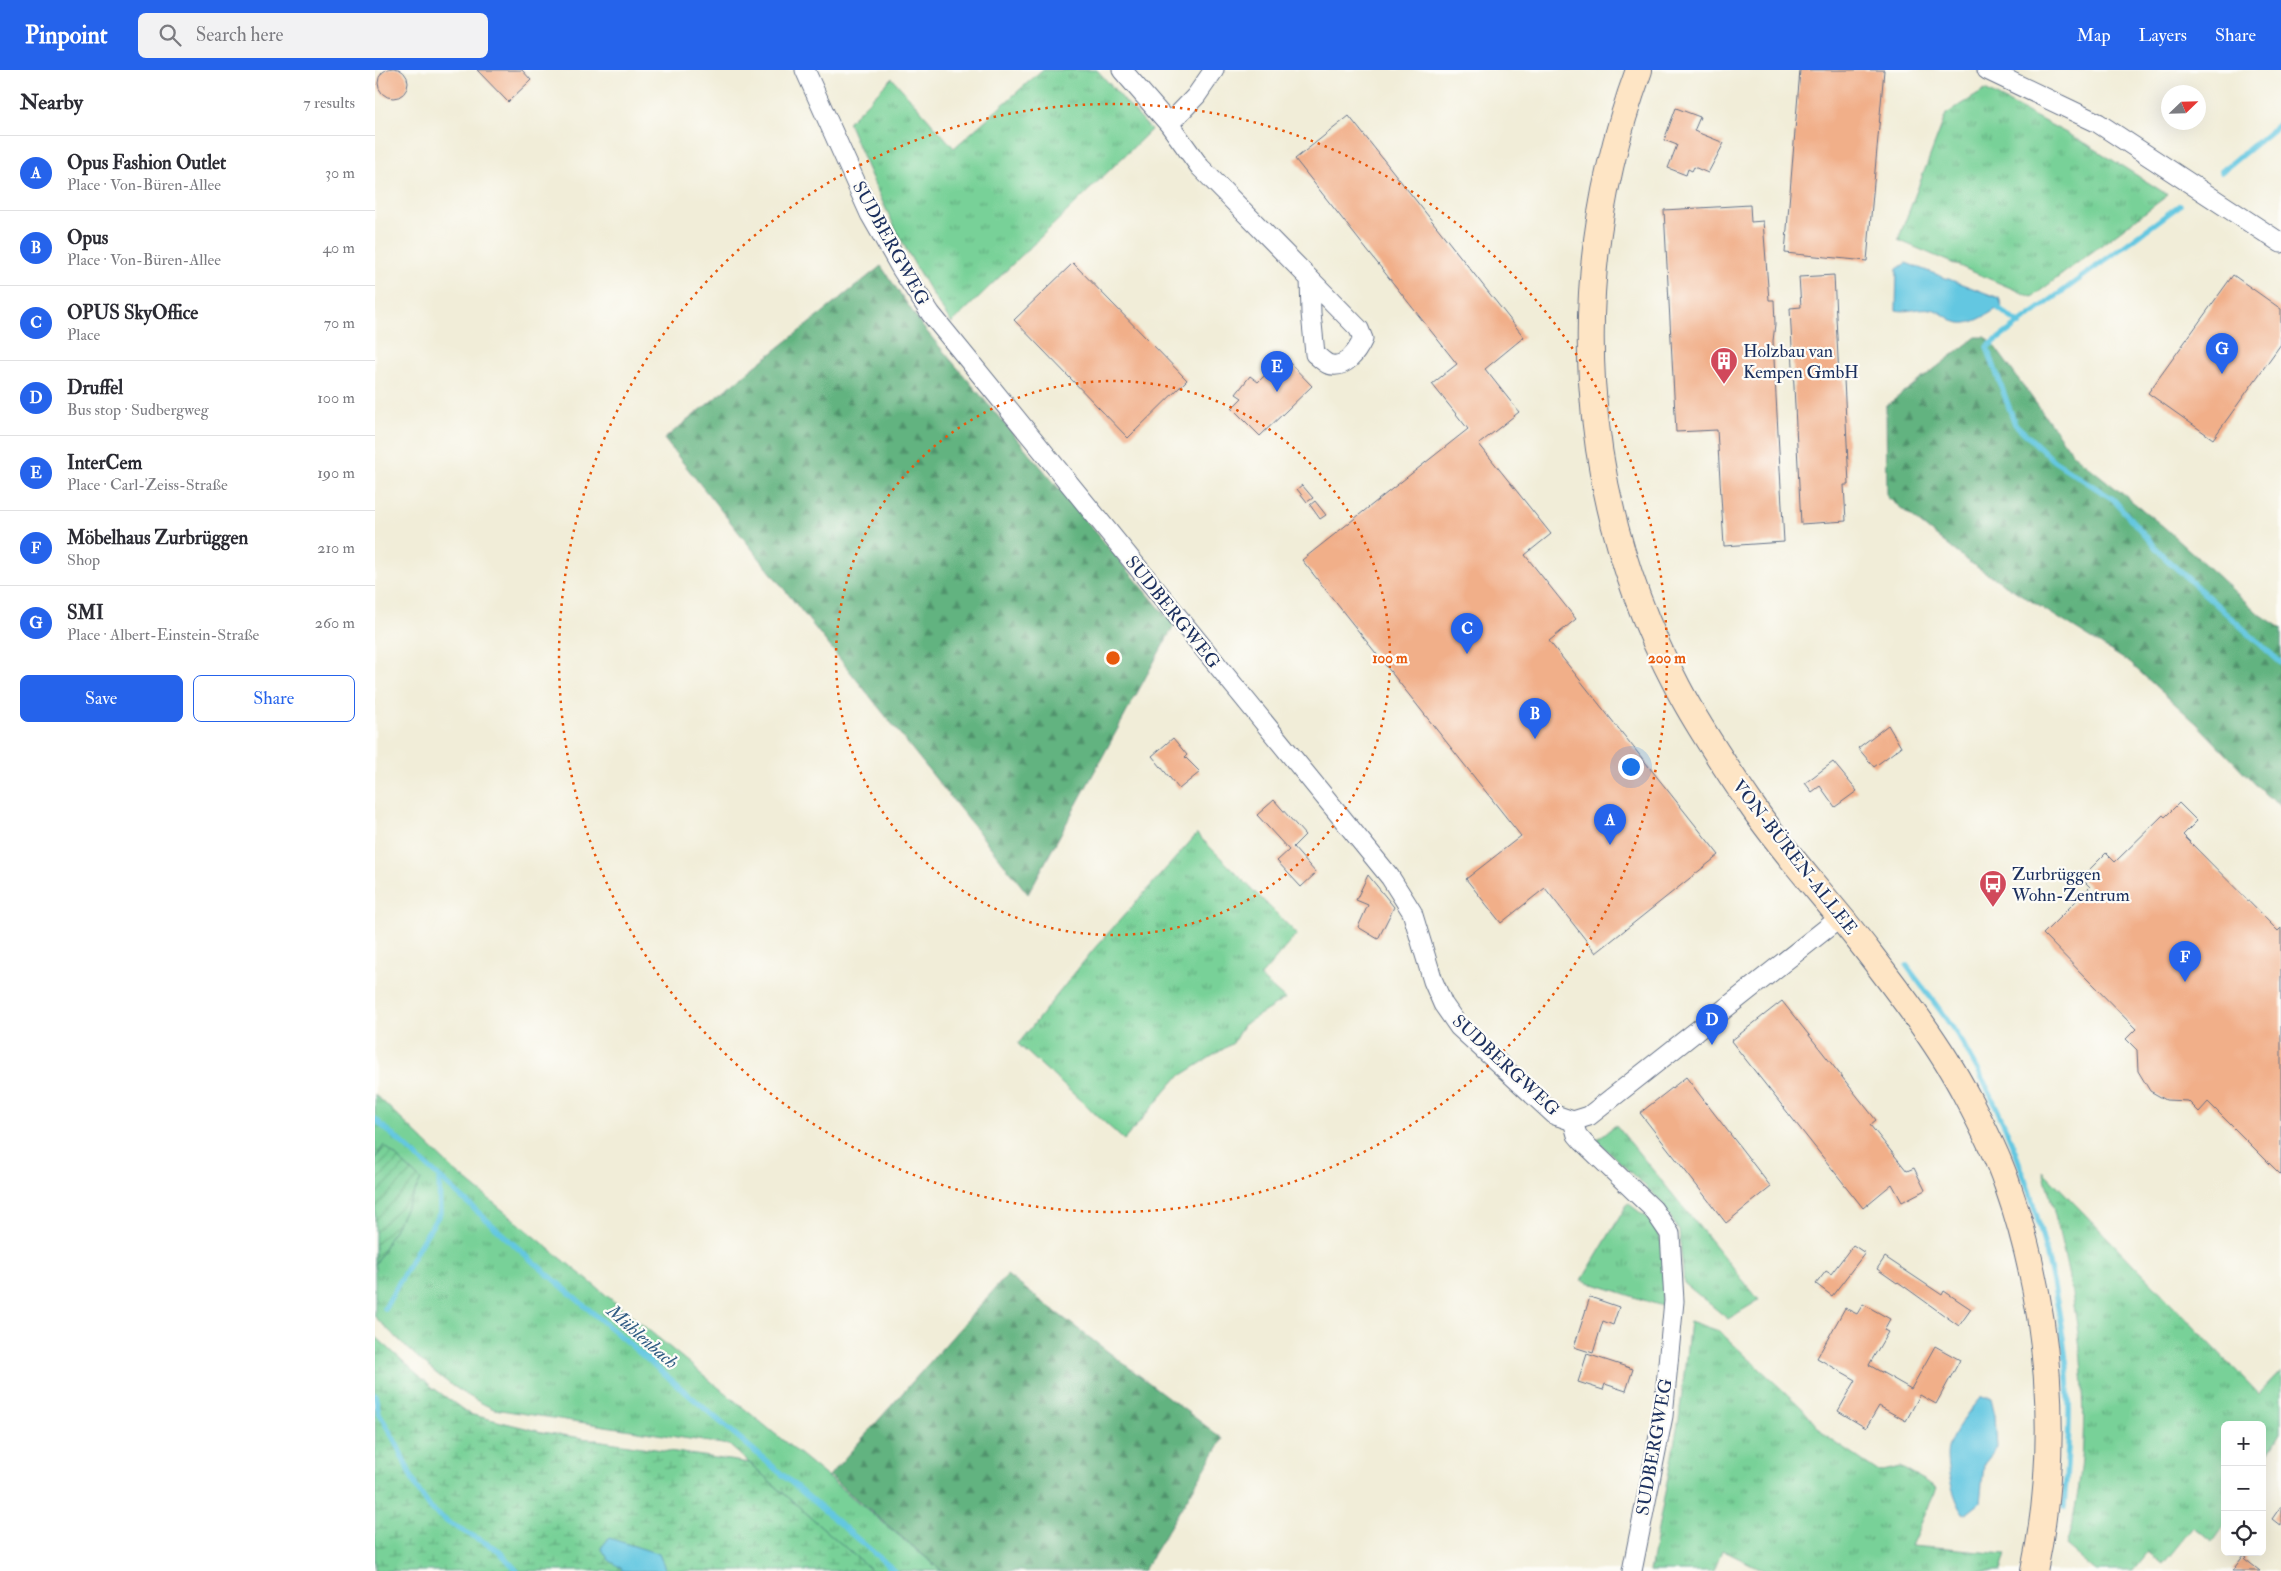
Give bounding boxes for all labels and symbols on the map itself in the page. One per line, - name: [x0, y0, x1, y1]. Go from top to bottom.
- north arrow: [2161, 85, 2206, 130]
- street label: SUDBERGWEG: [847, 177, 934, 309]
- pin: G: [2206, 333, 2238, 374]
- place label: Holzbau van Kempen GmbH: [1743, 340, 1859, 384]
- building icon: Holzbau van Kempen GmbH: [1709, 346, 1739, 385]
- pin: E: [1261, 351, 1293, 392]
- street label: SUDBERGWEG: [1120, 551, 1225, 673]
- pin: C: [1451, 613, 1483, 654]
- centre of rings: [1104, 649, 1122, 667]
- text: 100 m: [1372, 649, 1408, 668]
- text: 200 m: [1648, 649, 1686, 668]
- pin: B: [1519, 698, 1551, 739]
- your location: [1618, 754, 1644, 780]
- street label: VON-BÜREN-ALLEE: [1727, 775, 1862, 939]
- pin: A: [1594, 804, 1626, 845]
- place label: Zurbrüggen Wohn-Zentrum: [2011, 863, 2130, 907]
- bus stop icon: Zurbrüggen Wohn-Zentrum: [1978, 869, 2008, 908]
- pin: F: [2169, 941, 2201, 982]
- pin: D: [1696, 1004, 1728, 1045]
- street label: SUDBERGWEG: [1447, 1010, 1564, 1121]
- water label: Mühlenbach: [601, 1299, 683, 1374]
- street label: SUDBERGWEG: [1631, 1377, 1678, 1517]

